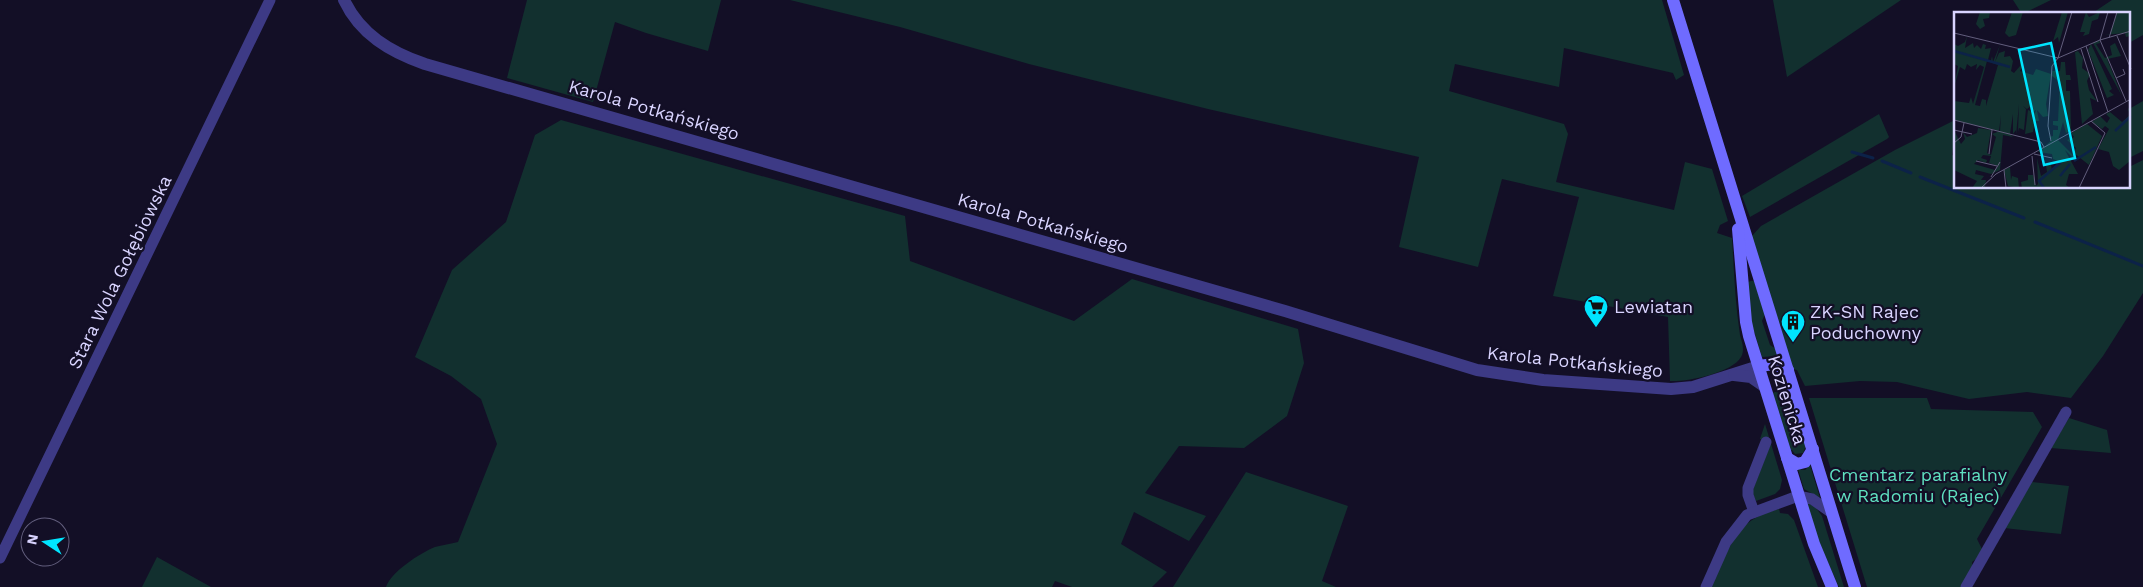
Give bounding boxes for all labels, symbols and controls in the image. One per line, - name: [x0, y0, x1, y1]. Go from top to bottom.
- inset map: [1954, 12, 2130, 189]
- street label: Karola Potkańskiego: [566, 75, 742, 144]
- street label: Stara Wola Gołębiowska: [63, 172, 176, 372]
- street label: Karola Potkańskiego: [955, 188, 1131, 257]
- supermarket icon: Lewiatan: [1583, 294, 1609, 328]
- place label: Lewiatan: [1614, 296, 1693, 317]
- place label: ZK-SN Rajec Poduchowny: [1810, 301, 1922, 343]
- building icon: ZK-SN Rajec Poduchowny: [1780, 309, 1806, 343]
- street label: Karola Potkańskiego: [1486, 342, 1664, 381]
- street label: Kozienicka: [1764, 352, 1811, 447]
- park label: Cmentarz parafialny w Radomiu (Rajec): [1829, 464, 2008, 506]
- north arrow: [20, 517, 70, 567]
- text: N: [23, 533, 41, 546]

